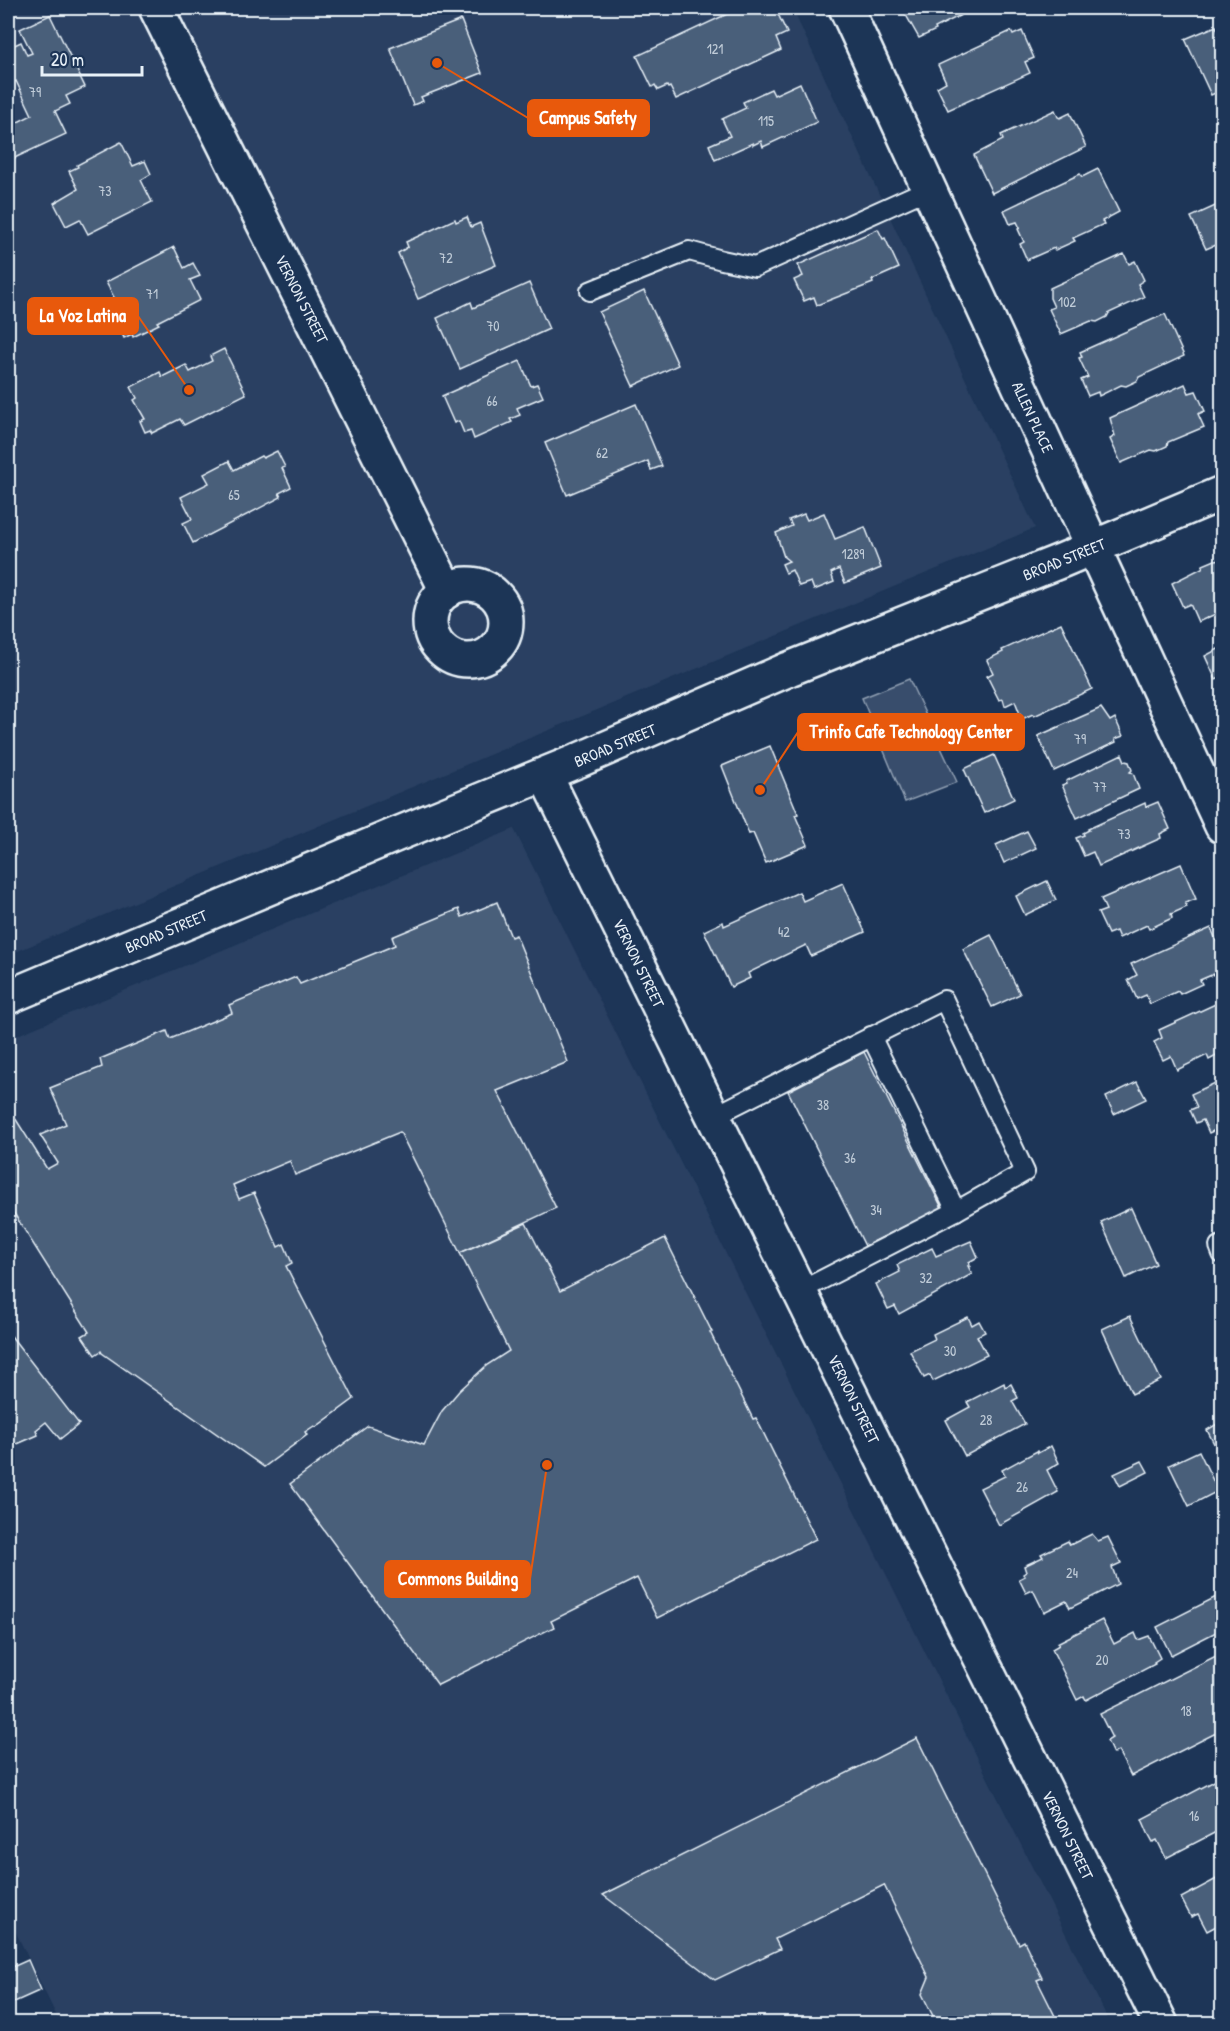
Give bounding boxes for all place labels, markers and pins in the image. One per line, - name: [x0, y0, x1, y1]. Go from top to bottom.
- callout: Campus Safety: [528, 100, 649, 136]
- callout: La Voz Latina: [28, 298, 138, 334]
- callout: Trinfo Cafe Technology Center: [798, 714, 1024, 750]
- callout: Commons Building: [385, 1561, 530, 1597]

